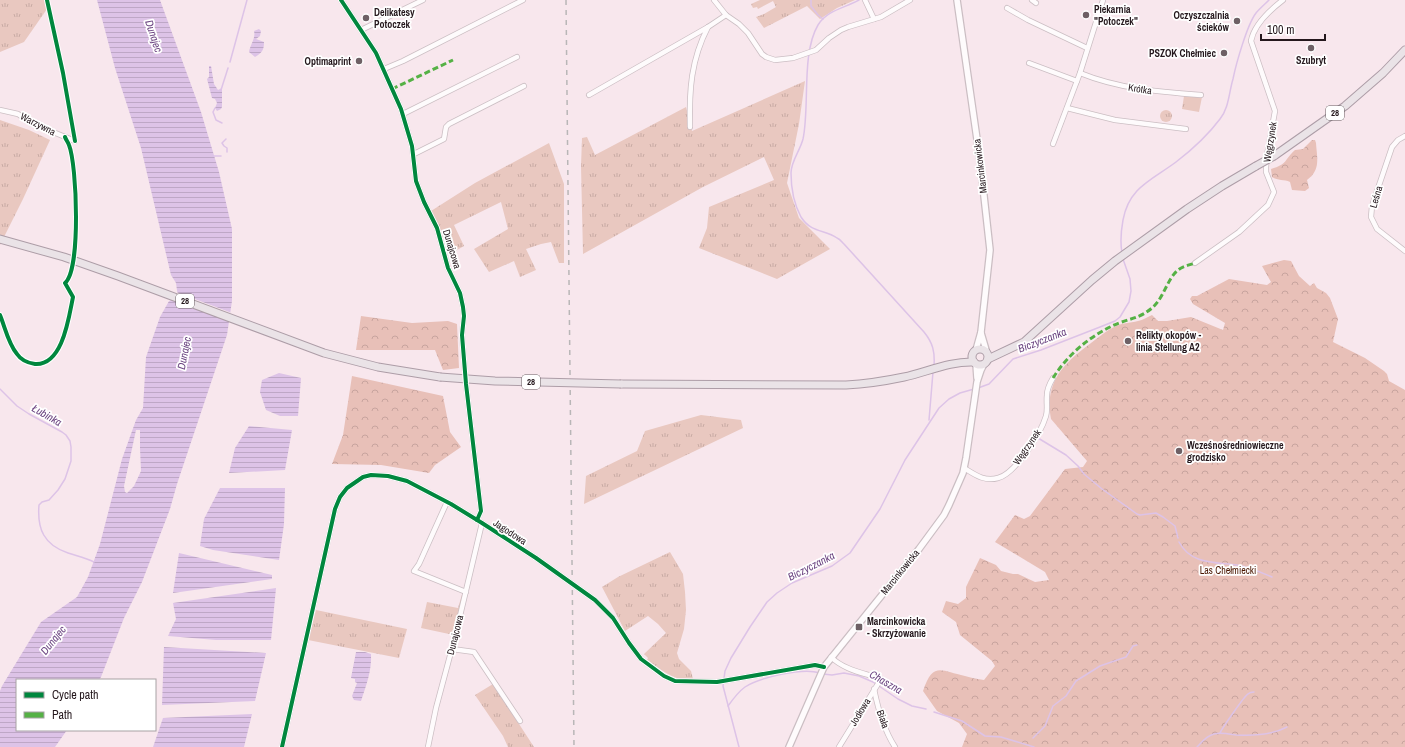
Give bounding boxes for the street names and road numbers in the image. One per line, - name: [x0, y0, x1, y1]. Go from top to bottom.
- street label: Krótka: [1127, 81, 1153, 97]
- road number: 28: [1326, 106, 1344, 120]
- street label: Warzywna: [18, 110, 58, 139]
- street label: Węgrzynek: [1260, 120, 1280, 163]
- street label: Marcinkowicka: [970, 138, 990, 194]
- street label: Leśna: [1367, 184, 1385, 210]
- street label: Dunajcowa: [440, 228, 464, 271]
- road number: 28: [176, 294, 194, 308]
- road number: 28: [522, 375, 540, 389]
- street label: Węgrzynek: [1010, 426, 1045, 467]
- street label: Jagodowa: [491, 516, 530, 548]
- street label: Marcinkowicka: [878, 546, 923, 597]
- street label: Dunajcowa: [444, 613, 466, 656]
- street label: Jodłowa: [847, 695, 874, 728]
- street label: Biała: [874, 708, 892, 730]

